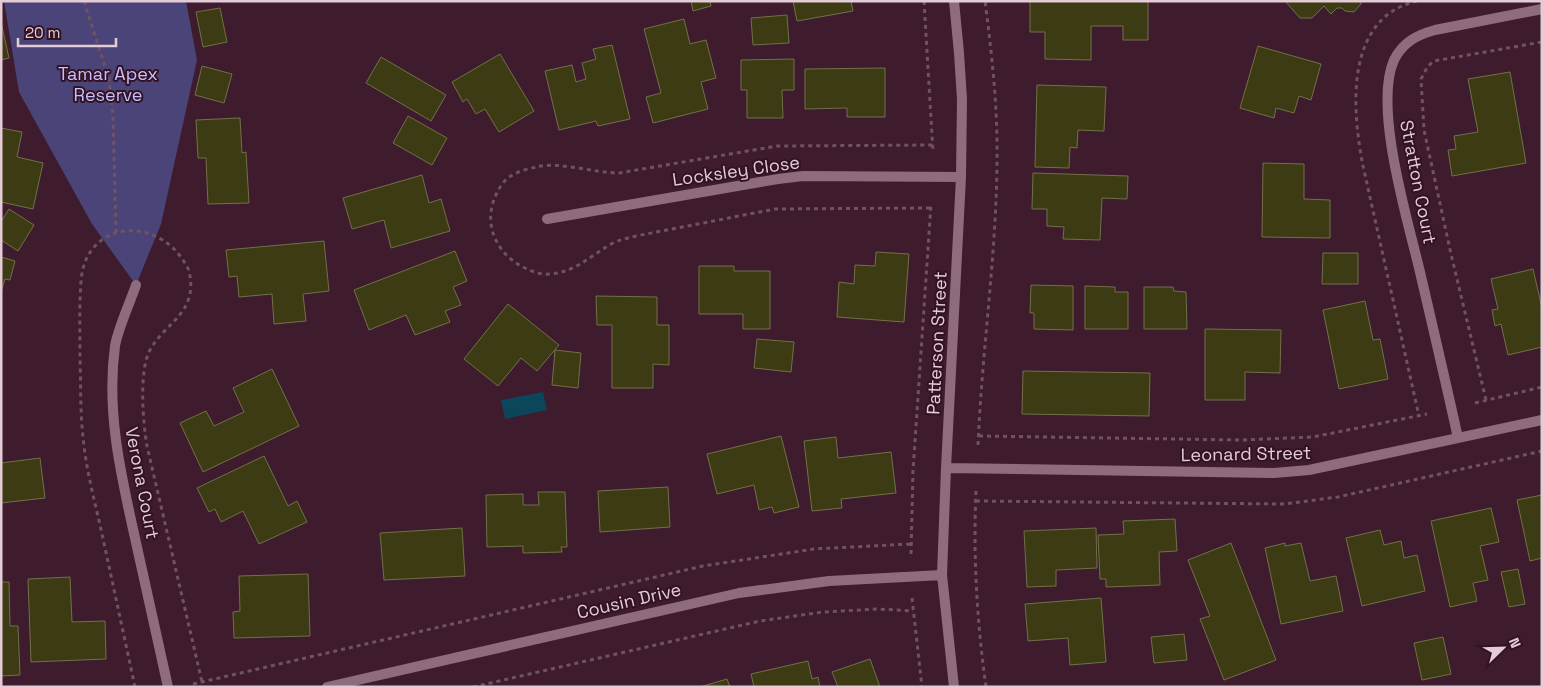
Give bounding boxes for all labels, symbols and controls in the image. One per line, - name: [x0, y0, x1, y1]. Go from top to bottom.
- scale bar: [18, 15, 115, 47]
- text: 20 m: [25, 23, 60, 42]
- park label: Tamar Apex Reserve: [58, 62, 158, 106]
- street label: Stratton Court: [1395, 118, 1442, 246]
- street label: Locksley Close: [671, 150, 801, 191]
- street label: Patterson Street: [921, 271, 952, 415]
- street label: Verona Court: [120, 425, 165, 541]
- street label: Leonard Street: [1180, 441, 1311, 466]
- street label: Cousin Drive: [574, 577, 683, 624]
- north arrow: [1478, 623, 1528, 673]
- text: N: [1505, 635, 1525, 651]

